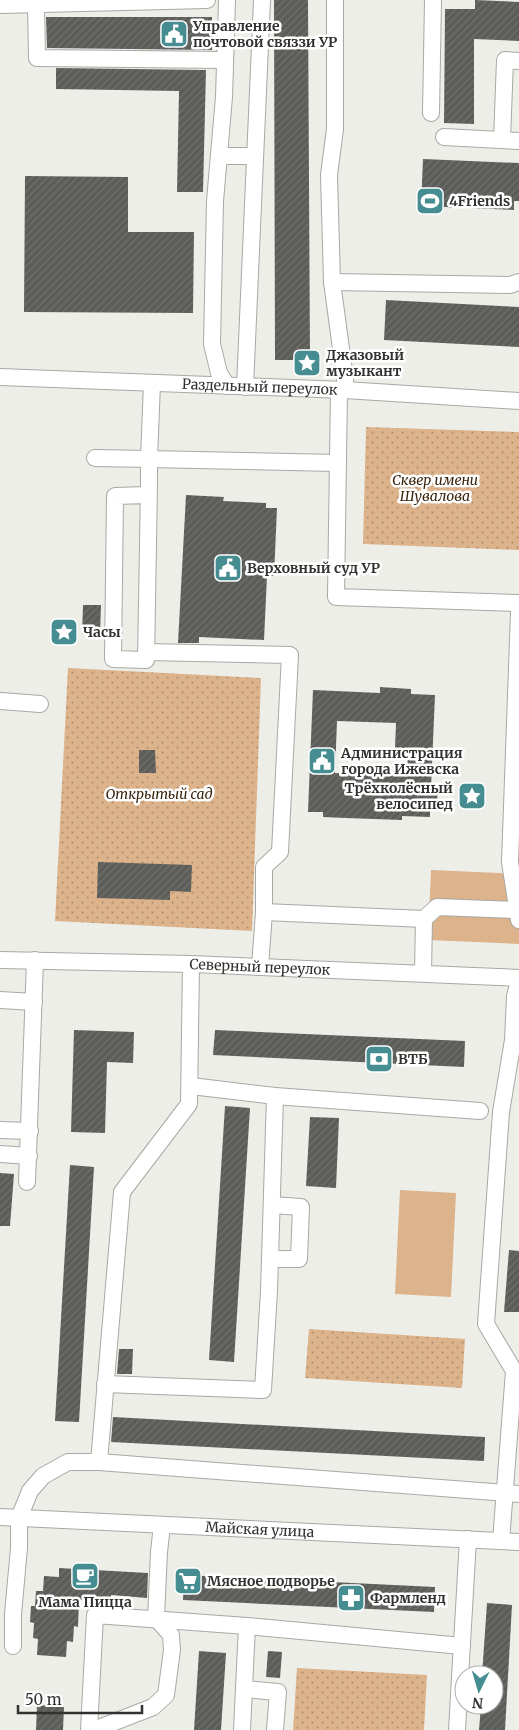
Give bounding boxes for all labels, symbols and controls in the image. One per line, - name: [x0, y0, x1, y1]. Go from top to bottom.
- place label: Управление почтовой связзи УР: [192, 17, 337, 51]
- public building icon: Управление почтовой связзи УР: [159, 19, 189, 49]
- sports icon: 4Friends: [415, 186, 445, 216]
- place label: 4Friends: [449, 192, 510, 210]
- place label: Джазовый музыкант: [326, 346, 404, 380]
- place icon: Джазовый музыкант: [292, 348, 322, 378]
- street label: Раздельный переулок: [182, 375, 338, 399]
- park label: Сквер имени Шувалова: [392, 471, 478, 505]
- public building icon: Верховный суд УР: [213, 553, 243, 583]
- place label: Верховный суд УР: [247, 559, 380, 577]
- place icon: Часы: [49, 617, 79, 647]
- place label: Часы: [83, 623, 121, 641]
- place label: Администрация города Ижевска: [340, 744, 463, 778]
- public building icon: Администрация города Ижевска: [307, 746, 337, 776]
- place label: Трёхколёсный велосипед: [345, 779, 453, 813]
- place icon: Трёхколёсный велосипед: [457, 781, 487, 811]
- park label: Открытый сад: [106, 785, 212, 803]
- street label: Северный переулок: [189, 955, 331, 979]
- bank icon: ВТБ: [364, 1044, 394, 1074]
- place label: ВТБ: [398, 1050, 428, 1068]
- street label: Майская улица: [205, 1518, 315, 1541]
- cafe icon: Мама Пицца: [70, 1561, 100, 1591]
- supermarket icon: Мясное подворье: [173, 1566, 203, 1596]
- place label: Мясное подворье: [207, 1572, 335, 1590]
- pharmacy icon: Фармленд: [336, 1583, 366, 1613]
- place label: Фармленд: [370, 1589, 446, 1607]
- place label: Мама Пицца: [38, 1593, 132, 1611]
- north arrow: [454, 1665, 504, 1715]
- scale bar: [18, 1682, 141, 1714]
- text: 50 m: [25, 1690, 62, 1709]
- text: N: [472, 1694, 484, 1712]

